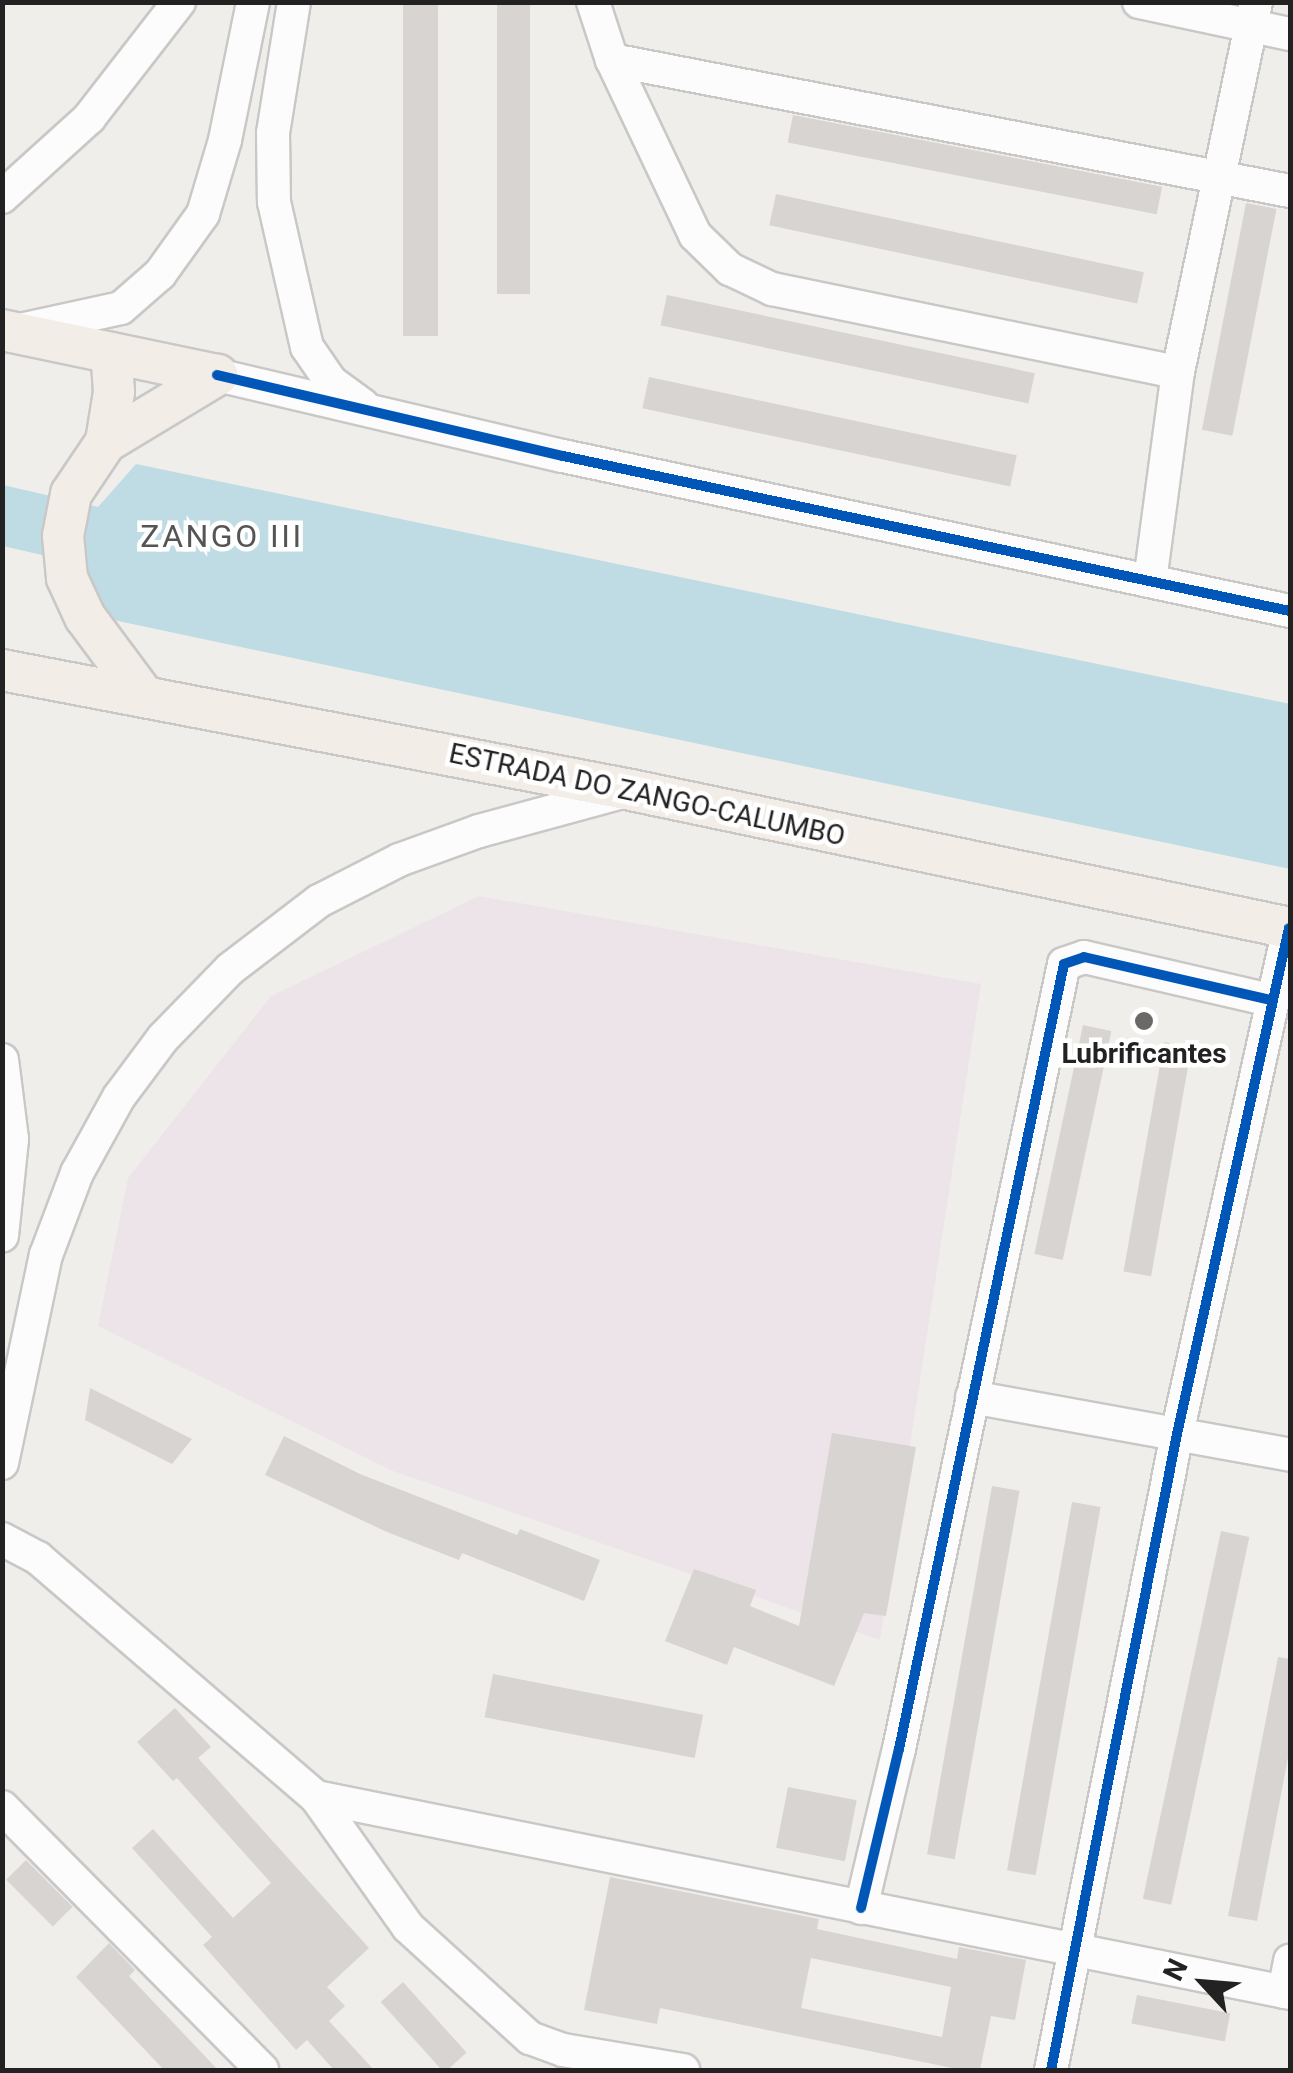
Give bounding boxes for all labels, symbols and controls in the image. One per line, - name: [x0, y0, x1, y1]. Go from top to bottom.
- district label: ZANGO III: [140, 517, 304, 555]
- street label: ESTRADA DO ZANGO-CALUMBO: [446, 737, 848, 853]
- marker: Lubrificantes: [1133, 1010, 1155, 1032]
- place label: Lubrificantes: [1061, 1037, 1227, 1071]
- north arrow: [1153, 1933, 1253, 2033]
- text: N: [1156, 1954, 1195, 1986]

